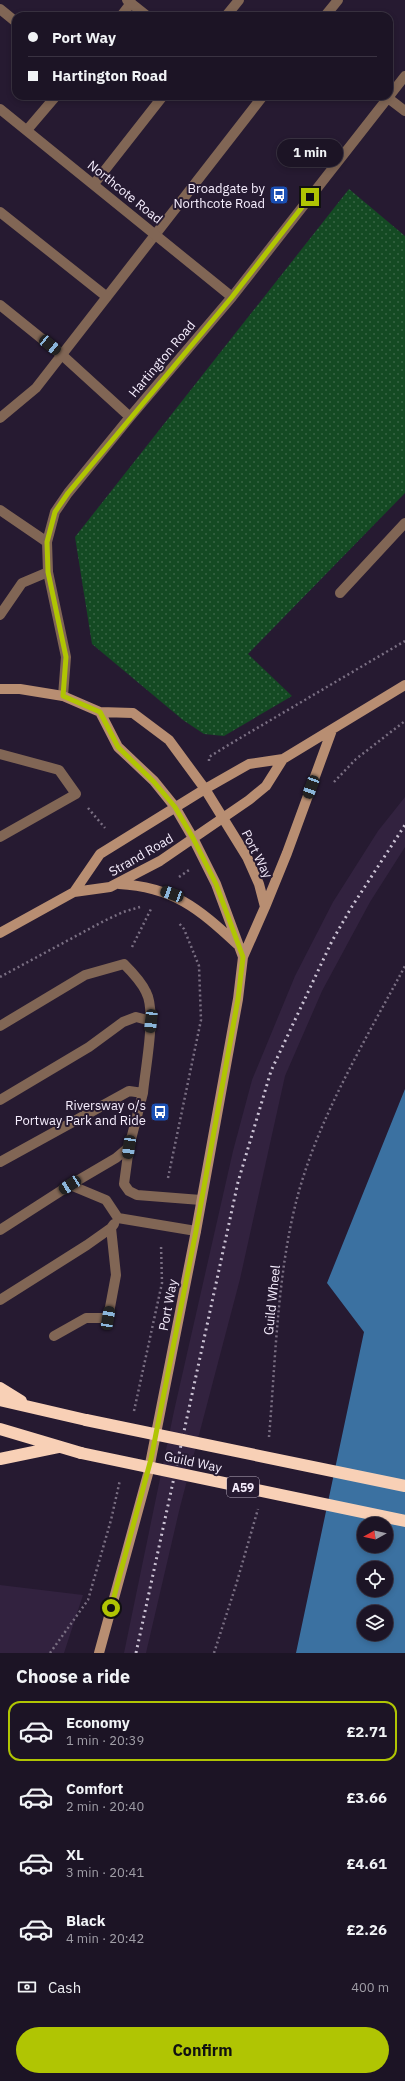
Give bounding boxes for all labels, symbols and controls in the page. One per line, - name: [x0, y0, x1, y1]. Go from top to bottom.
- text: Port Way: [52, 28, 116, 47]
- text: Hartington Road: [52, 66, 167, 85]
- callout: 1 min: [277, 139, 343, 167]
- text: 1 min: [293, 144, 327, 161]
- street label: Northcote Road: [84, 157, 166, 227]
- place label: Broadgate by Northcote Road: [173, 180, 266, 212]
- bus stop icon: Broadgate by Northcote Road: [268, 184, 290, 206]
- route end: [301, 188, 319, 206]
- street label: Hartington Road: [125, 317, 199, 401]
- car: [37, 333, 63, 357]
- car: [301, 774, 321, 800]
- street label: Port Way: [238, 827, 277, 882]
- street label: Strand Road: [106, 830, 176, 880]
- car: [159, 884, 185, 904]
- car: [144, 1008, 158, 1034]
- place label: Riversway o/s Portway Park and Ride: [15, 1097, 146, 1129]
- bus stop icon: Riversway o/s Portway Park and Ride: [149, 1101, 171, 1123]
- car: [121, 1134, 137, 1160]
- car: [57, 1173, 83, 1197]
- street label: Guild Wheel: [260, 1264, 284, 1336]
- street label: Port Way: [155, 1277, 181, 1332]
- car: [100, 1305, 116, 1331]
- street label: Guild Way: [163, 1448, 224, 1477]
- road number: A59: [227, 1477, 259, 1497]
- north arrow: [357, 1517, 393, 1553]
- map controls: [357, 1517, 393, 1641]
- button: locate: [357, 1561, 393, 1597]
- route start: [102, 1599, 120, 1617]
- button: layers: [357, 1605, 393, 1641]
- text: Choose a ride: [16, 1665, 130, 1688]
- icon: car: [18, 1713, 54, 1749]
- text: Economy: [66, 1713, 130, 1732]
- text: £2.71: [347, 1722, 387, 1741]
- text: 1 min · 20:39: [66, 1732, 144, 1749]
- icon: car: [18, 1779, 54, 1815]
- text: Comfort: [66, 1779, 123, 1798]
- text: £3.66: [347, 1788, 387, 1807]
- text: 2 min · 20:40: [66, 1798, 144, 1815]
- icon: car: [18, 1845, 54, 1881]
- text: XL: [66, 1845, 84, 1864]
- text: £4.61: [347, 1854, 387, 1873]
- text: 3 min · 20:41: [66, 1864, 144, 1881]
- icon: car: [18, 1911, 54, 1947]
- text: Black: [66, 1911, 106, 1930]
- text: £2.26: [347, 1920, 387, 1939]
- text: 4 min · 20:42: [66, 1930, 144, 1947]
- icon: cash: [16, 1976, 38, 1998]
- text: Cash: [48, 1978, 81, 1997]
- text: 400 m: [351, 1979, 389, 1996]
- button: Confirm: [16, 2027, 389, 2073]

